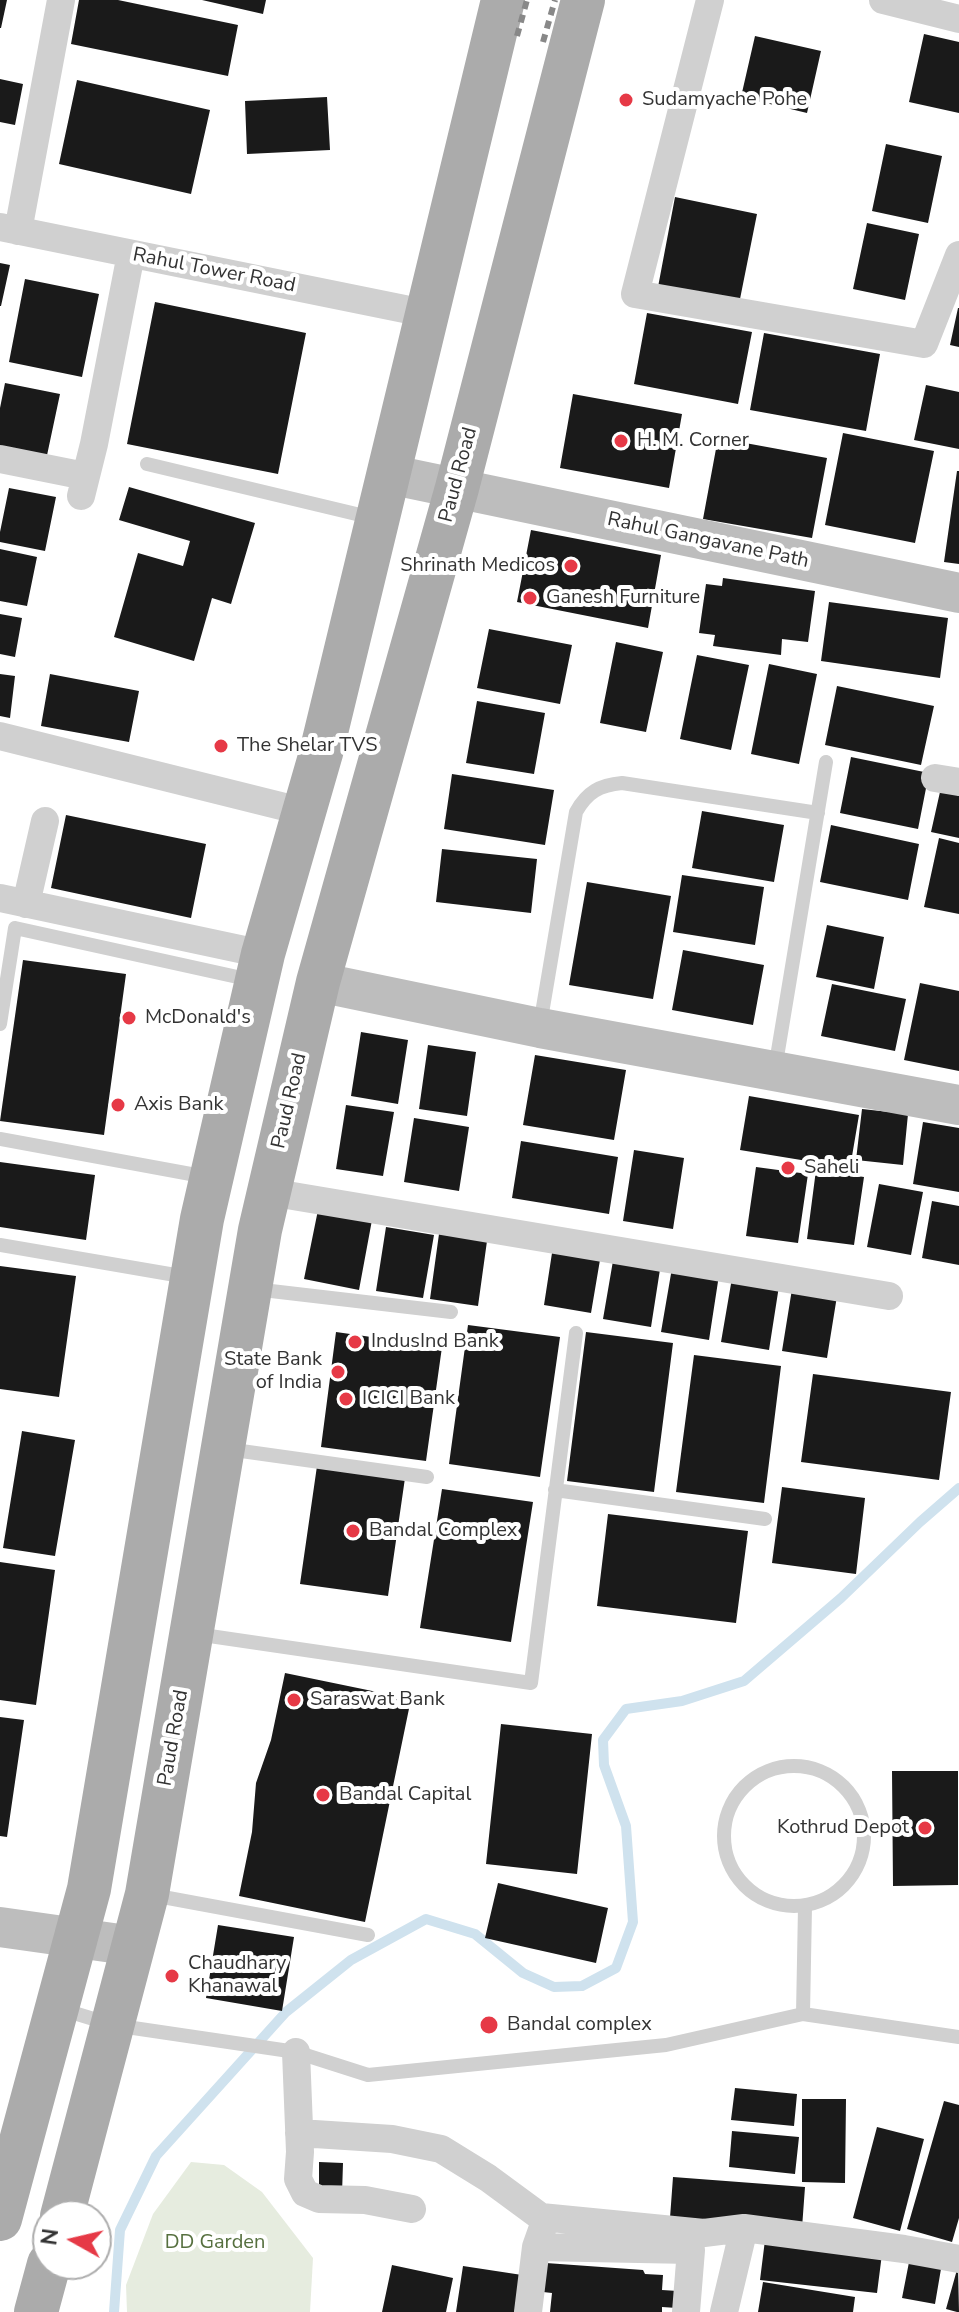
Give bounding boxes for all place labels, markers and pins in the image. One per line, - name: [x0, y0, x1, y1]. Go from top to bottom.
- place label: Sudamyache Pohe: [642, 88, 807, 112]
- marker: Sudamyache Pohe: [617, 91, 635, 109]
- place label: H. M. Corner: [637, 429, 749, 453]
- marker: H. M. Corner: [612, 432, 630, 450]
- place label: Shrinath Medicos: [400, 554, 555, 578]
- marker: Shrinath Medicos: [562, 557, 580, 575]
- place label: Ganesh Furniture: [546, 586, 700, 610]
- marker: Ganesh Furniture: [521, 589, 539, 607]
- place label: The Shelar TVS: [237, 734, 377, 758]
- marker: The Shelar TVS: [212, 737, 230, 755]
- place label: McDonald's: [145, 1006, 251, 1030]
- marker: McDonald's: [120, 1009, 138, 1027]
- place label: Axis Bank: [134, 1093, 224, 1117]
- marker: Axis Bank: [109, 1096, 127, 1114]
- place label: Saheli: [804, 1156, 859, 1180]
- marker: Saheli: [779, 1159, 797, 1177]
- place label: IndusInd Bank: [371, 1330, 499, 1354]
- marker: IndusInd Bank: [346, 1333, 364, 1351]
- place label: State Bank of India: [224, 1348, 322, 1395]
- marker: State Bank of India: [329, 1363, 347, 1381]
- place label: ICICI Bank: [362, 1387, 455, 1411]
- marker: ICICI Bank: [337, 1390, 355, 1408]
- place label: Bandal Complex: [369, 1519, 517, 1543]
- marker: Bandal Complex: [344, 1522, 362, 1540]
- place label: Saraswat Bank: [310, 1688, 445, 1712]
- marker: Saraswat Bank: [285, 1691, 303, 1709]
- place label: Bandal Capital: [339, 1783, 471, 1807]
- marker: Bandal Capital: [314, 1786, 332, 1804]
- place label: Kothrud Depot: [777, 1816, 909, 1840]
- marker: Kothrud Depot: [916, 1819, 934, 1837]
- place label: Chaudhary Khanawal: [188, 1952, 286, 1999]
- marker: Chaudhary Khanawal: [163, 1967, 181, 1985]
- place label: Bandal complex: [507, 2013, 652, 2037]
- marker: Bandal complex: [478, 2014, 500, 2036]

